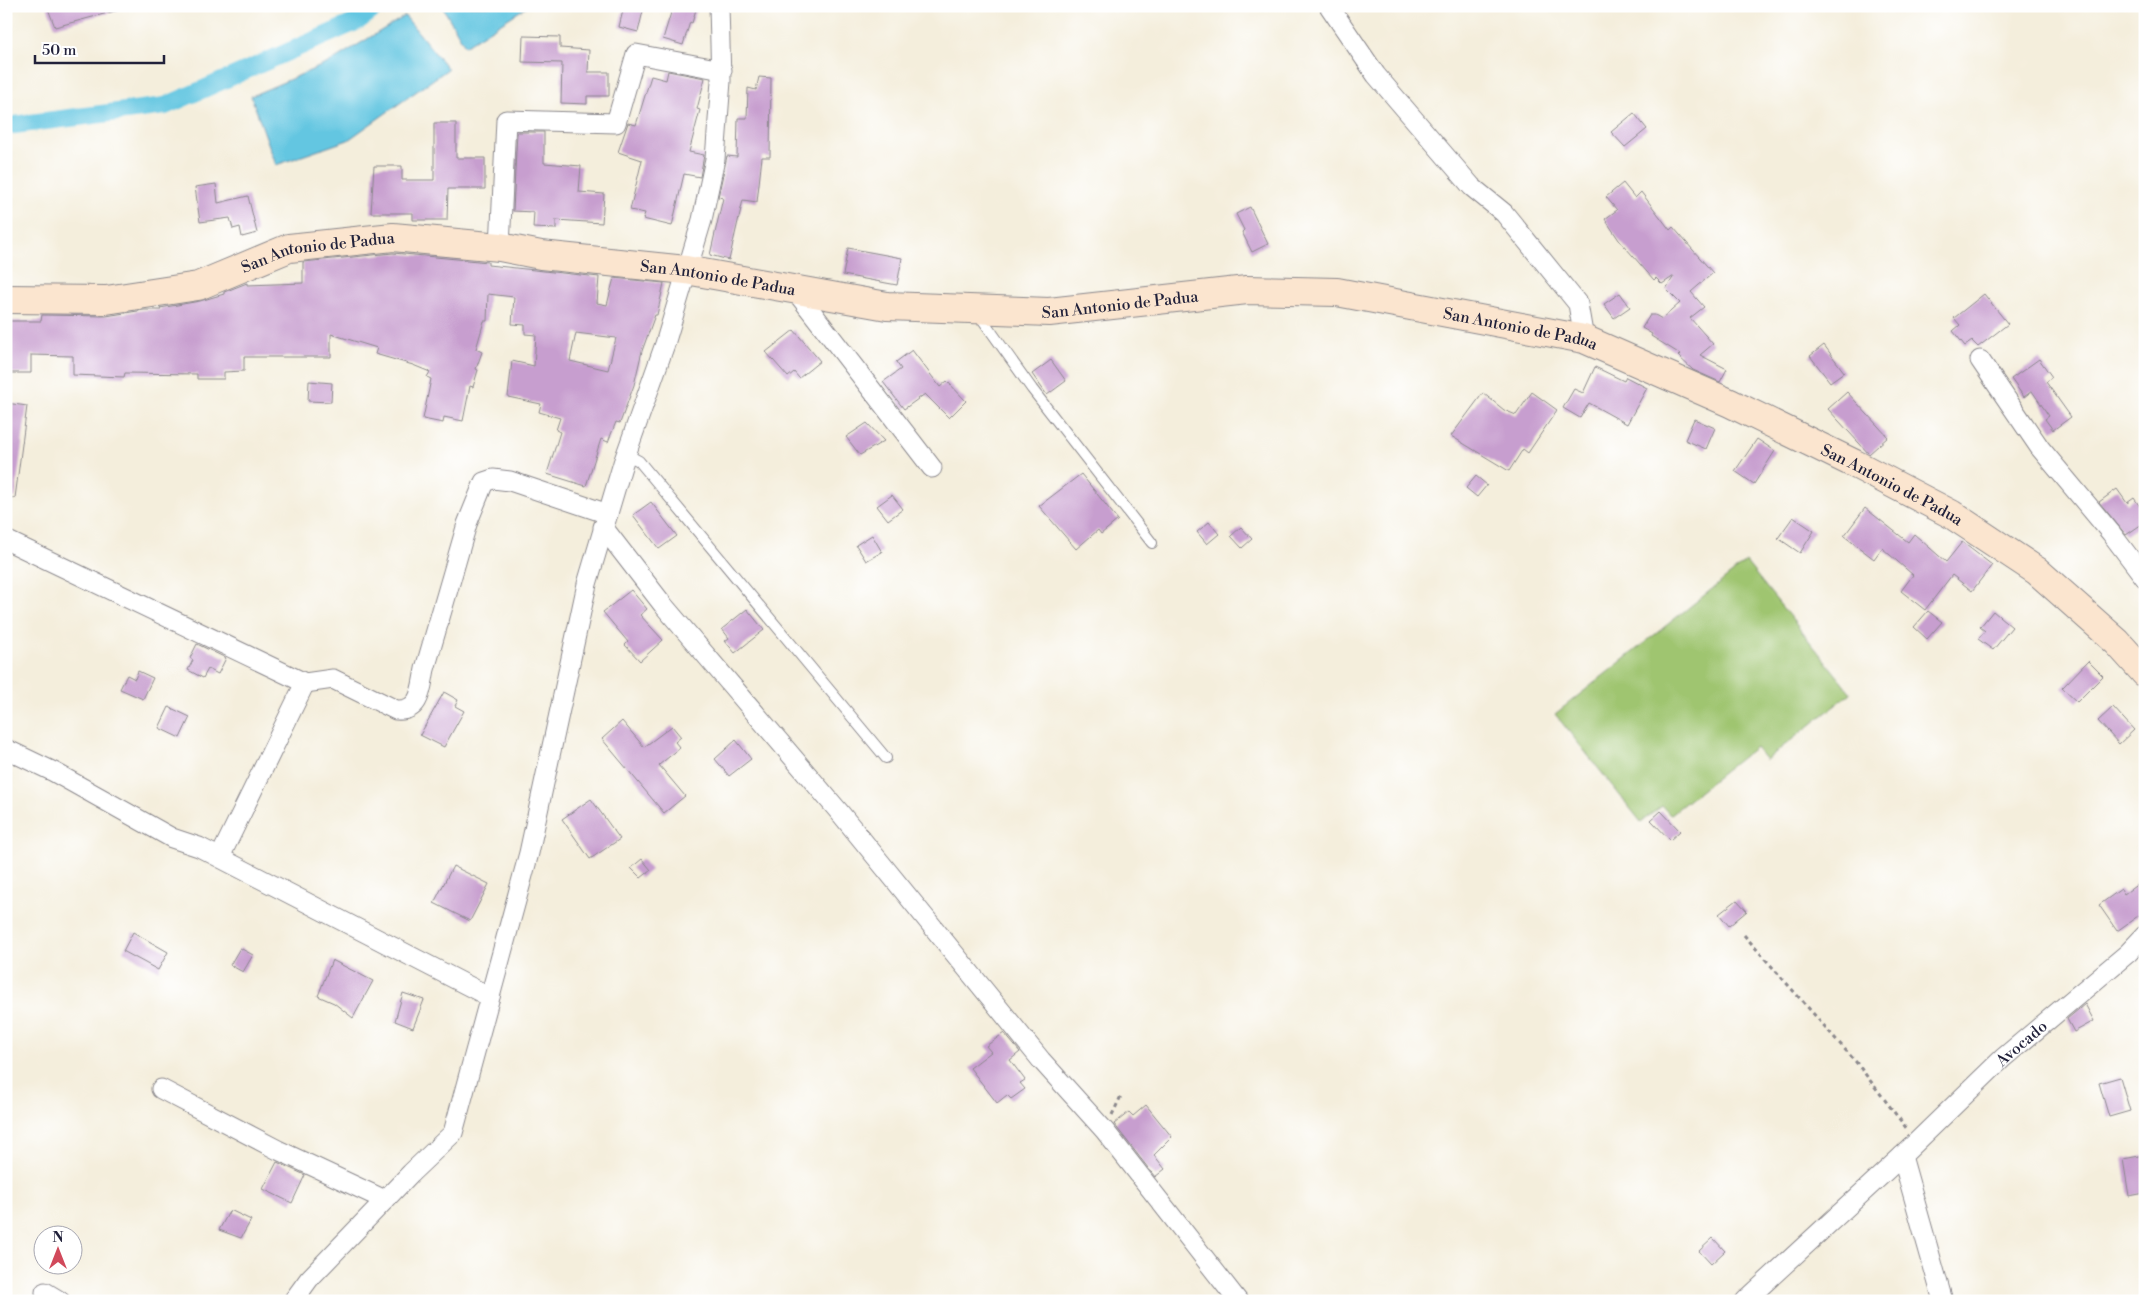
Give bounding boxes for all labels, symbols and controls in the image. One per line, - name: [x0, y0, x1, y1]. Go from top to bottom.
- scale bar: [35, 32, 164, 64]
- text: 50 m: [42, 41, 76, 60]
- street label: San Antonio de Padua: [238, 228, 396, 278]
- street label: San Antonio de Padua: [639, 256, 798, 301]
- street label: San Antonio de Padua: [1041, 286, 1200, 323]
- street label: San Antonio de Padua: [1442, 303, 1602, 355]
- street label: San Antonio de Padua: [1817, 440, 1967, 531]
- street label: Avocado: [1991, 1016, 2052, 1071]
- north arrow: [32, 1224, 82, 1274]
- text: N: [52, 1229, 64, 1247]

